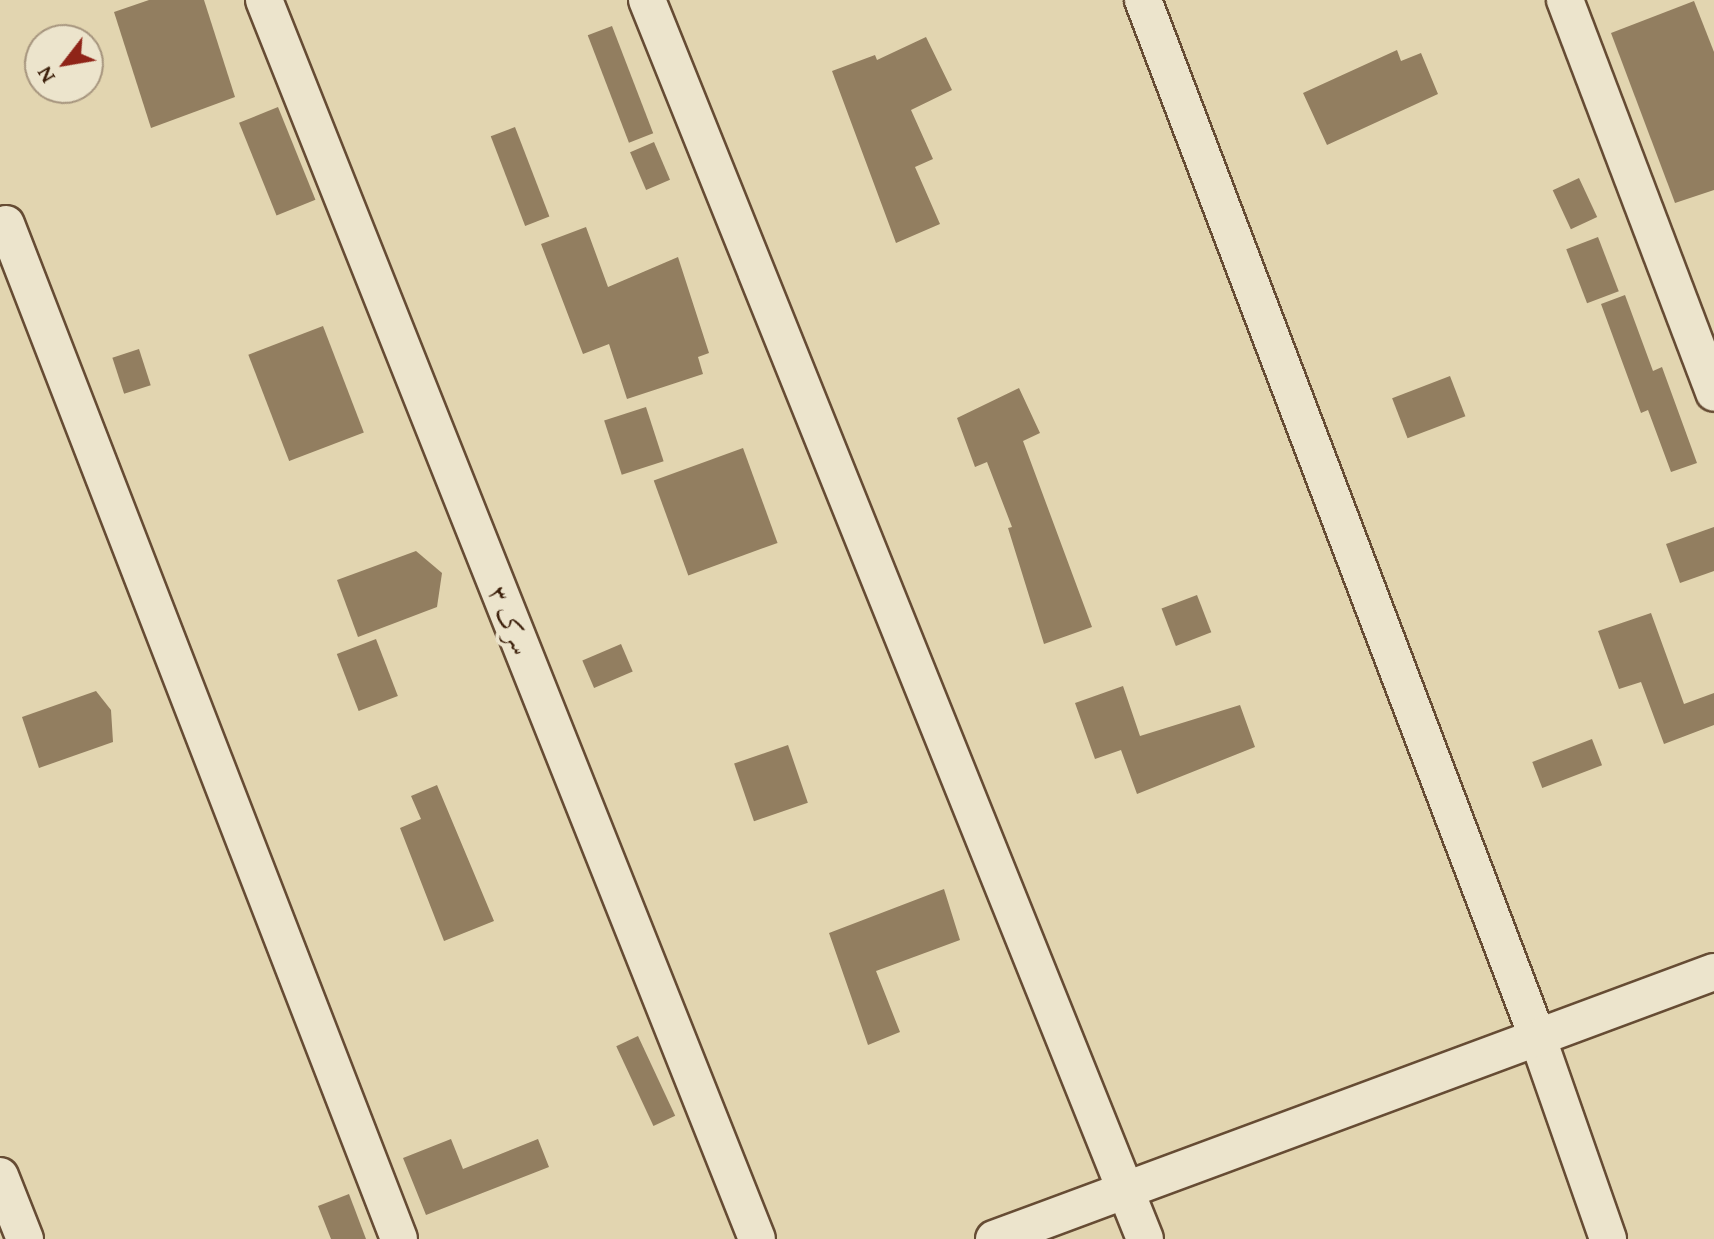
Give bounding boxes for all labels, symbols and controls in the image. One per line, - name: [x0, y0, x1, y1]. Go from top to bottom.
- north arrow: [24, 24, 104, 104]
- text: N: [28, 61, 63, 90]
- street label: سرک ۳: [482, 581, 538, 659]

